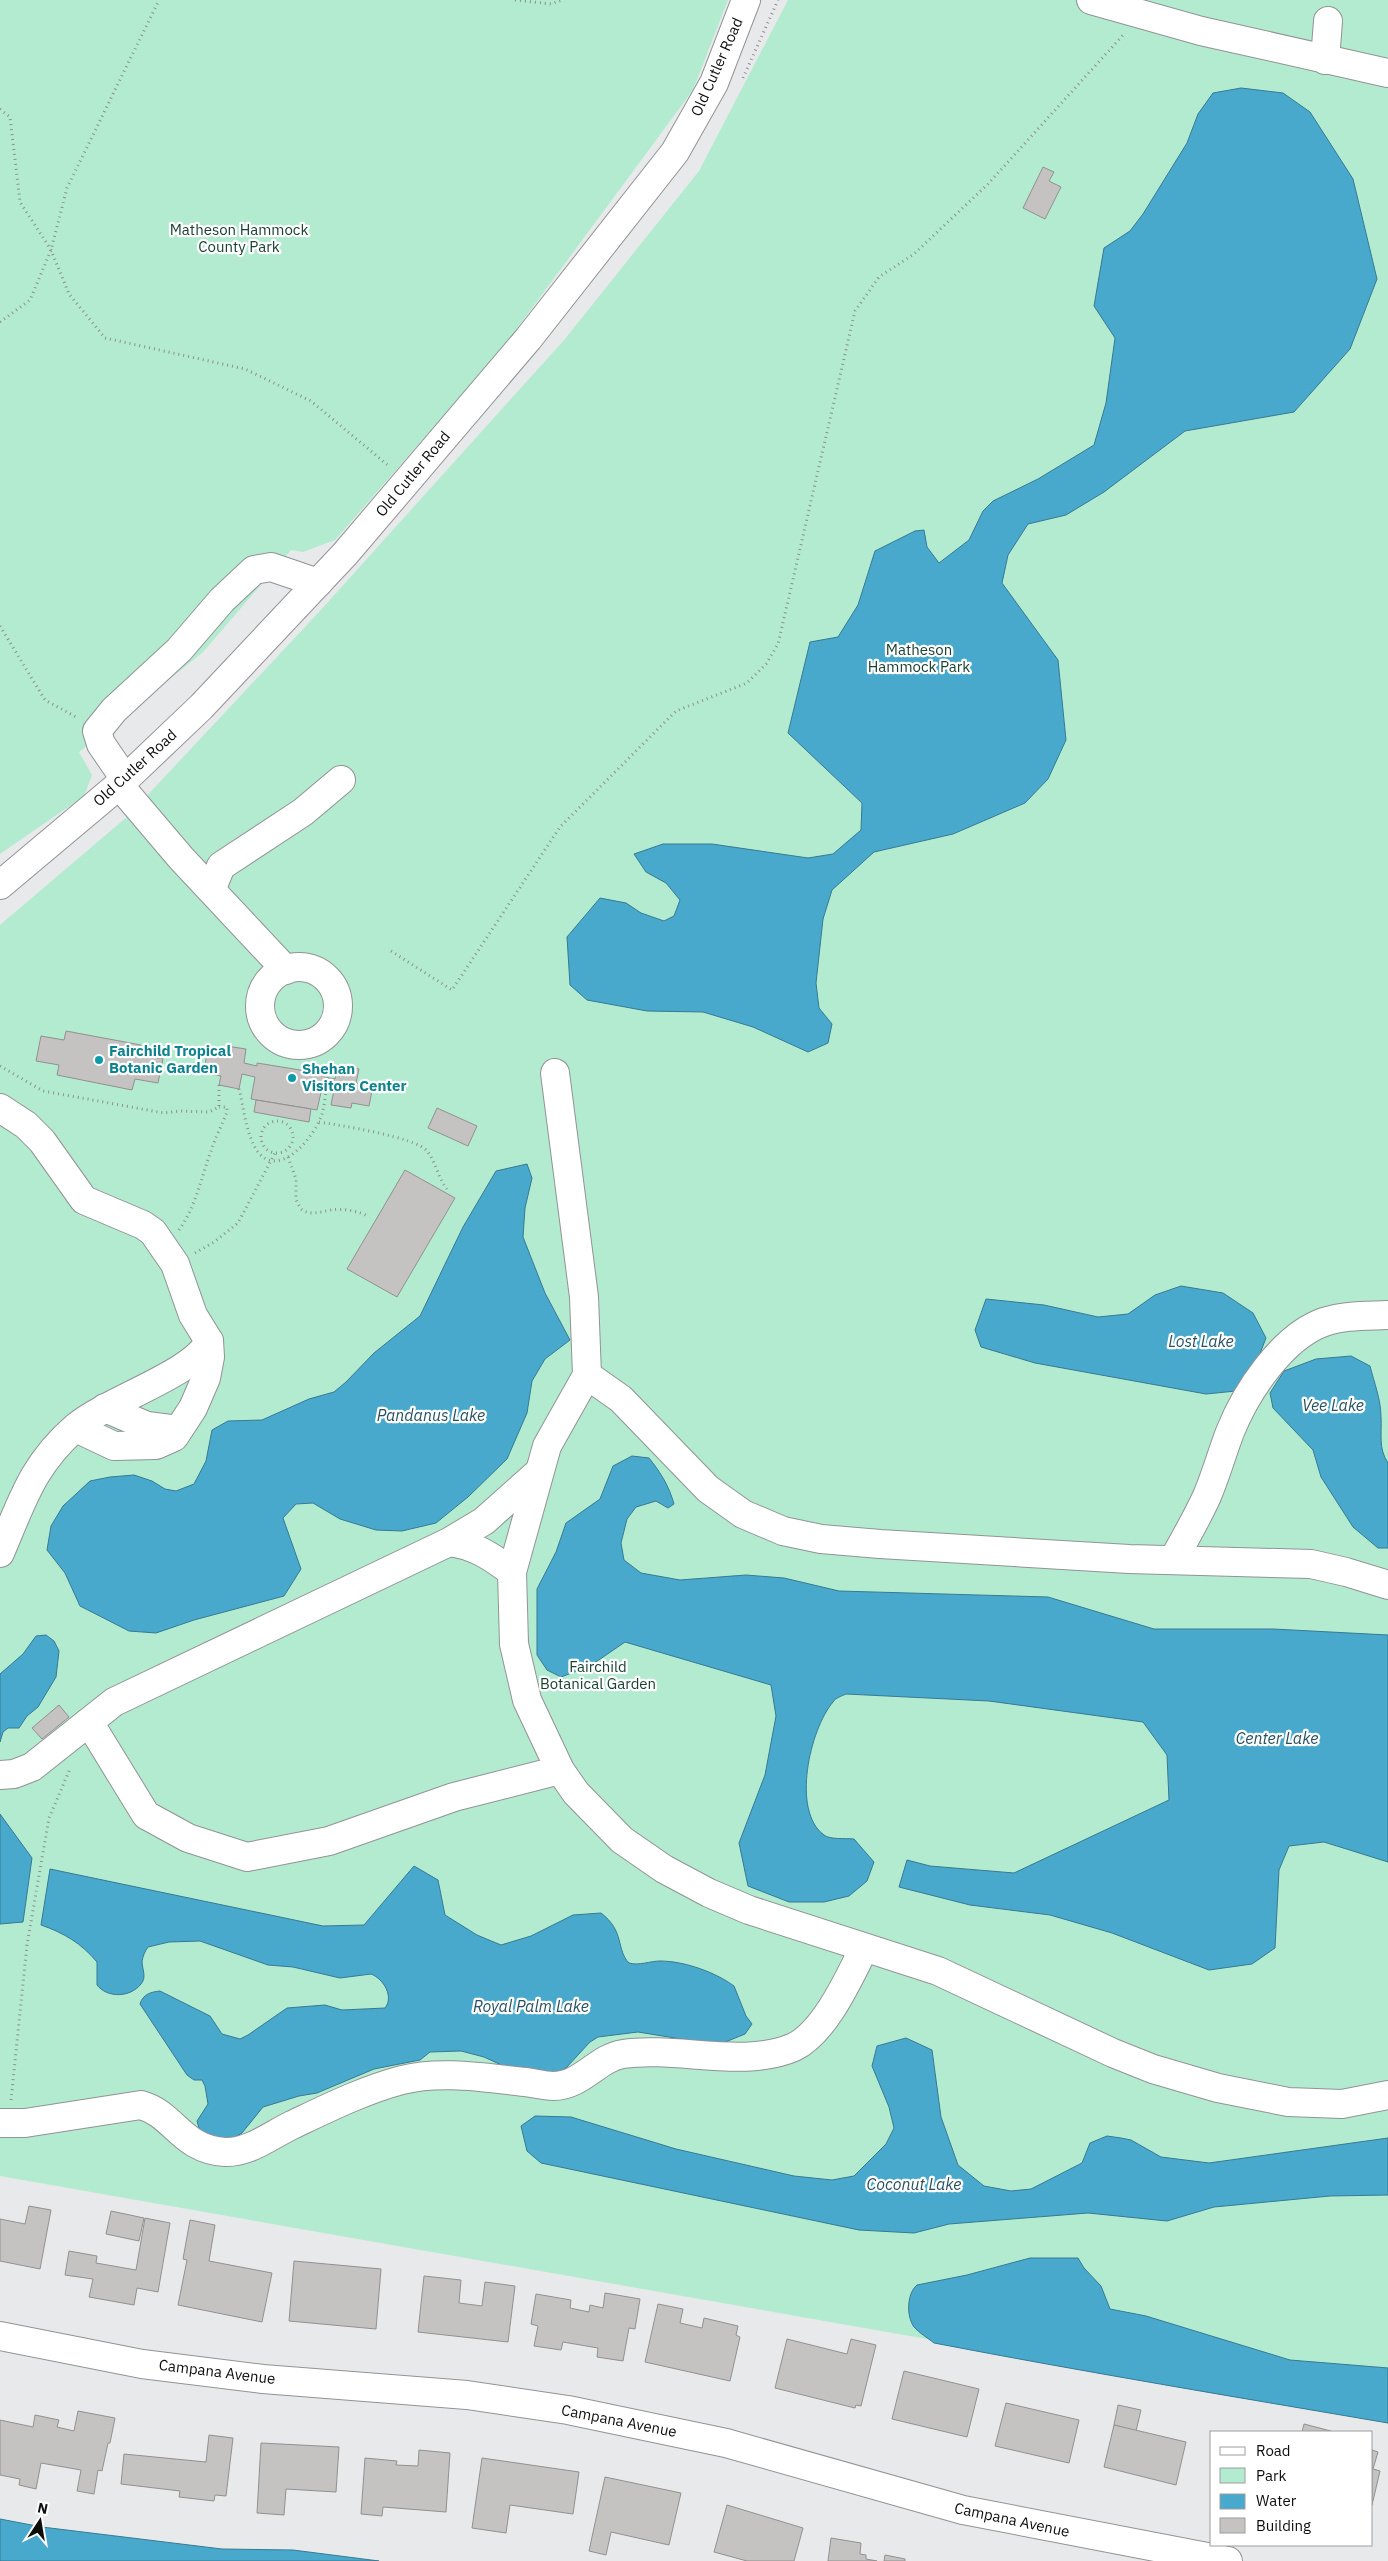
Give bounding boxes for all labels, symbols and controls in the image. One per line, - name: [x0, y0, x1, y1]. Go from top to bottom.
- street label: Old Cutler Road: [686, 15, 747, 119]
- park label: Matheson Hammock County Park: [170, 220, 308, 256]
- street label: Old Cutler Road: [371, 427, 454, 520]
- park label: Matheson Hammock Park: [868, 640, 970, 676]
- street label: Old Cutler Road: [89, 725, 180, 810]
- place label: Fairchild Tropical Botanic Garden: [109, 1041, 231, 1077]
- marker: Fairchild Tropical Botanic Garden: [93, 1054, 105, 1066]
- place label: Shehan Visitors Center: [302, 1059, 407, 1095]
- marker: Shehan Visitors Center: [286, 1072, 298, 1084]
- water label: Lost Lake: [1168, 1331, 1234, 1351]
- water label: Vee Lake: [1302, 1395, 1364, 1415]
- water label: Pandanus Lake: [377, 1405, 485, 1425]
- park label: Fairchild Botanical Garden: [540, 1657, 656, 1693]
- water label: Center Lake: [1236, 1728, 1318, 1748]
- water label: Royal Palm Lake: [473, 1996, 589, 2016]
- water label: Coconut Lake: [867, 2174, 961, 2194]
- street label: Campana Avenue: [158, 2355, 276, 2388]
- street label: Campana Avenue: [560, 2400, 678, 2441]
- legend: [1210, 2431, 1373, 2546]
- text: Road: [1256, 2441, 1291, 2460]
- text: Park: [1256, 2466, 1286, 2485]
- text: Water: [1256, 2491, 1297, 2510]
- north arrow: [15, 2496, 65, 2546]
- text: N: [36, 2498, 50, 2518]
- street label: Campana Avenue: [953, 2498, 1071, 2541]
- text: Building: [1256, 2516, 1311, 2535]

